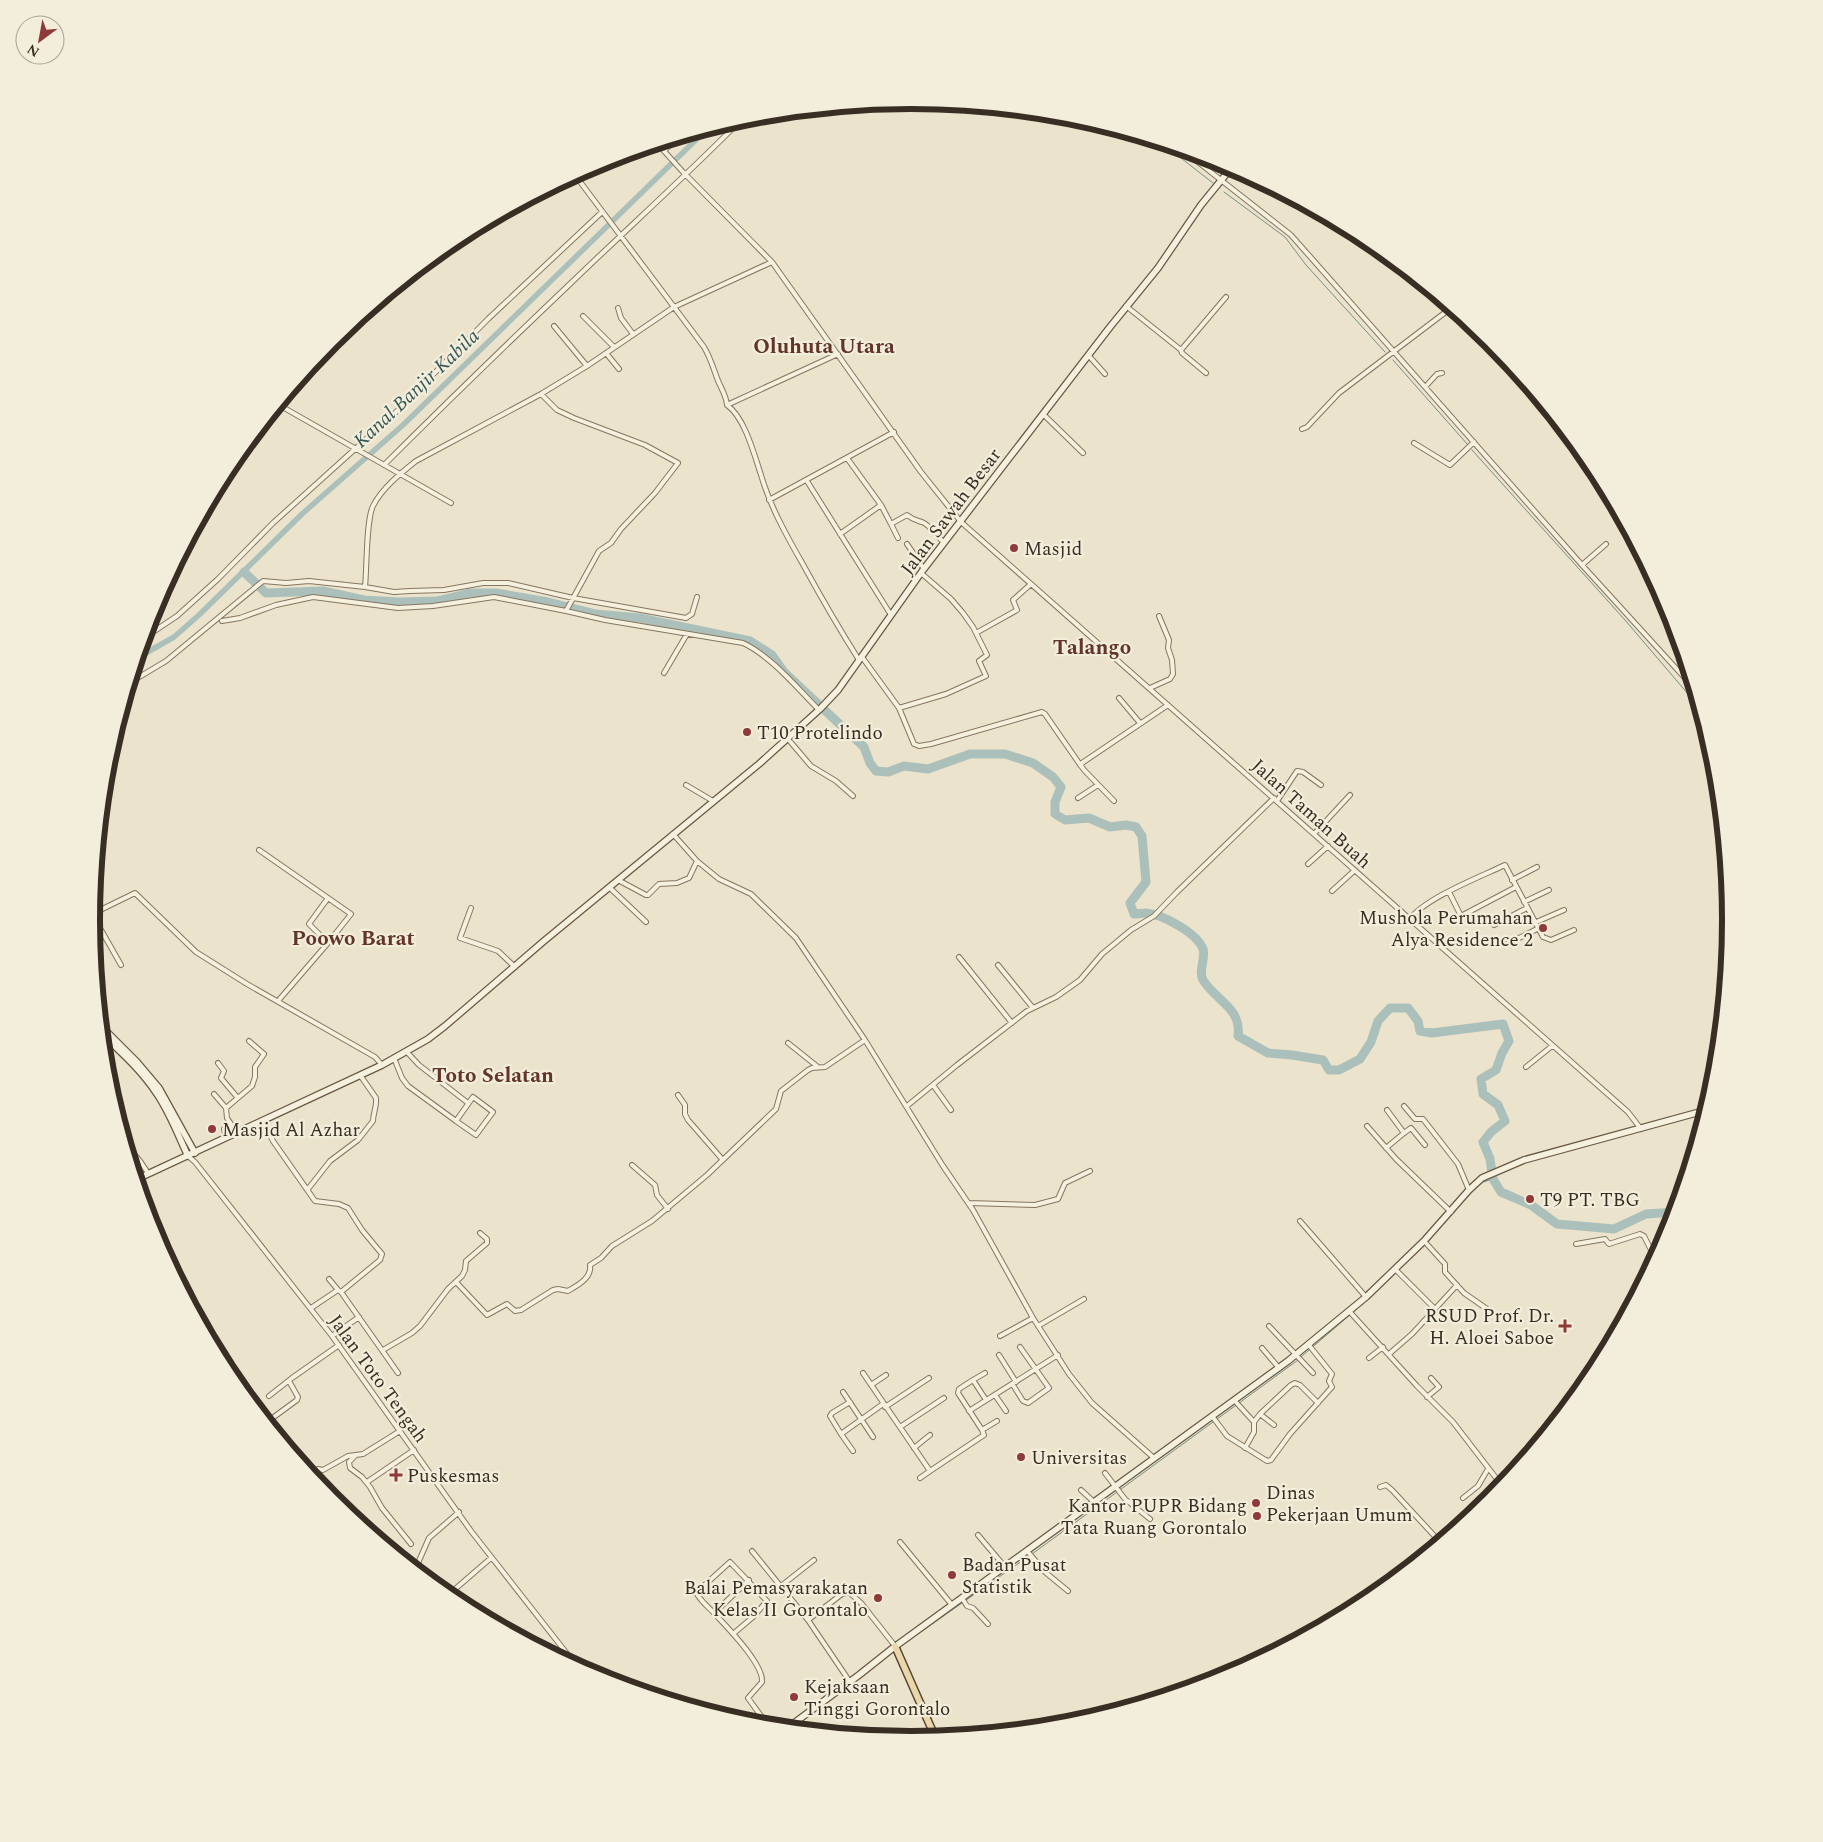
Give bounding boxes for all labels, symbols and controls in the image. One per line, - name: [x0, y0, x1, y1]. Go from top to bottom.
- north arrow: [15, 15, 65, 65]
- text: N: [23, 39, 44, 63]
- water label: Kanal Banjir Kabila: [347, 322, 487, 455]
- district label: Oluhuta Utara: [753, 331, 895, 363]
- street label: Jalan Sawah Besar: [894, 442, 1009, 582]
- place label: Masjid: [1024, 535, 1082, 564]
- marker: Masjid: [1008, 542, 1020, 554]
- district label: Talango: [1053, 632, 1131, 664]
- place label: T10 Protelindo: [757, 719, 883, 748]
- marker: T10 Protelindo: [741, 726, 753, 738]
- street label: Jalan Taman Buah: [1245, 752, 1377, 876]
- place label: Mushola Perumahan Alya Residence 2: [1359, 904, 1533, 955]
- marker: Mushola Perumahan Alya Residence 2: [1537, 922, 1549, 934]
- district label: Poowo Barat: [291, 923, 415, 955]
- district label: Toto Selatan: [432, 1060, 554, 1092]
- place label: Masjid Al Azhar: [222, 1116, 360, 1145]
- marker: Masjid Al Azhar: [206, 1123, 218, 1135]
- place label: T9 PT. TBG: [1540, 1186, 1640, 1215]
- marker: T9 PT. TBG: [1524, 1193, 1536, 1205]
- place label: RSUD Prof. Dr. H. Aloei Saboe: [1425, 1302, 1554, 1353]
- street label: Jalan Toto Tengah: [321, 1308, 434, 1449]
- marker: RSUD Prof. Dr. H. Aloei Saboe: [1558, 1319, 1572, 1333]
- place label: Universitas: [1031, 1444, 1127, 1473]
- marker: Universitas: [1015, 1451, 1027, 1463]
- place label: Puskesmas: [407, 1462, 499, 1491]
- marker: Puskesmas: [389, 1468, 403, 1482]
- place label: Dinas Pekerjaan Umum: [1266, 1479, 1413, 1530]
- place label: Kantor PUPR Bidang Tata Ruang Gorontalo: [1061, 1492, 1247, 1543]
- marker: Dinas Pekerjaan Umum: [1250, 1497, 1262, 1509]
- marker: Kantor PUPR Bidang Tata Ruang Gorontalo: [1251, 1510, 1263, 1522]
- place label: Badan Pusat Statistik: [962, 1551, 1067, 1602]
- marker: Badan Pusat Statistik: [946, 1569, 958, 1581]
- place label: Balai Pemasyarakatan Kelas II Gorontalo: [684, 1574, 868, 1625]
- marker: Balai Pemasyarakatan Kelas II Gorontalo: [872, 1592, 884, 1604]
- place label: Kejaksaan Tinggi Gorontalo: [804, 1673, 950, 1724]
- marker: Kejaksaan Tinggi Gorontalo: [788, 1691, 800, 1703]

